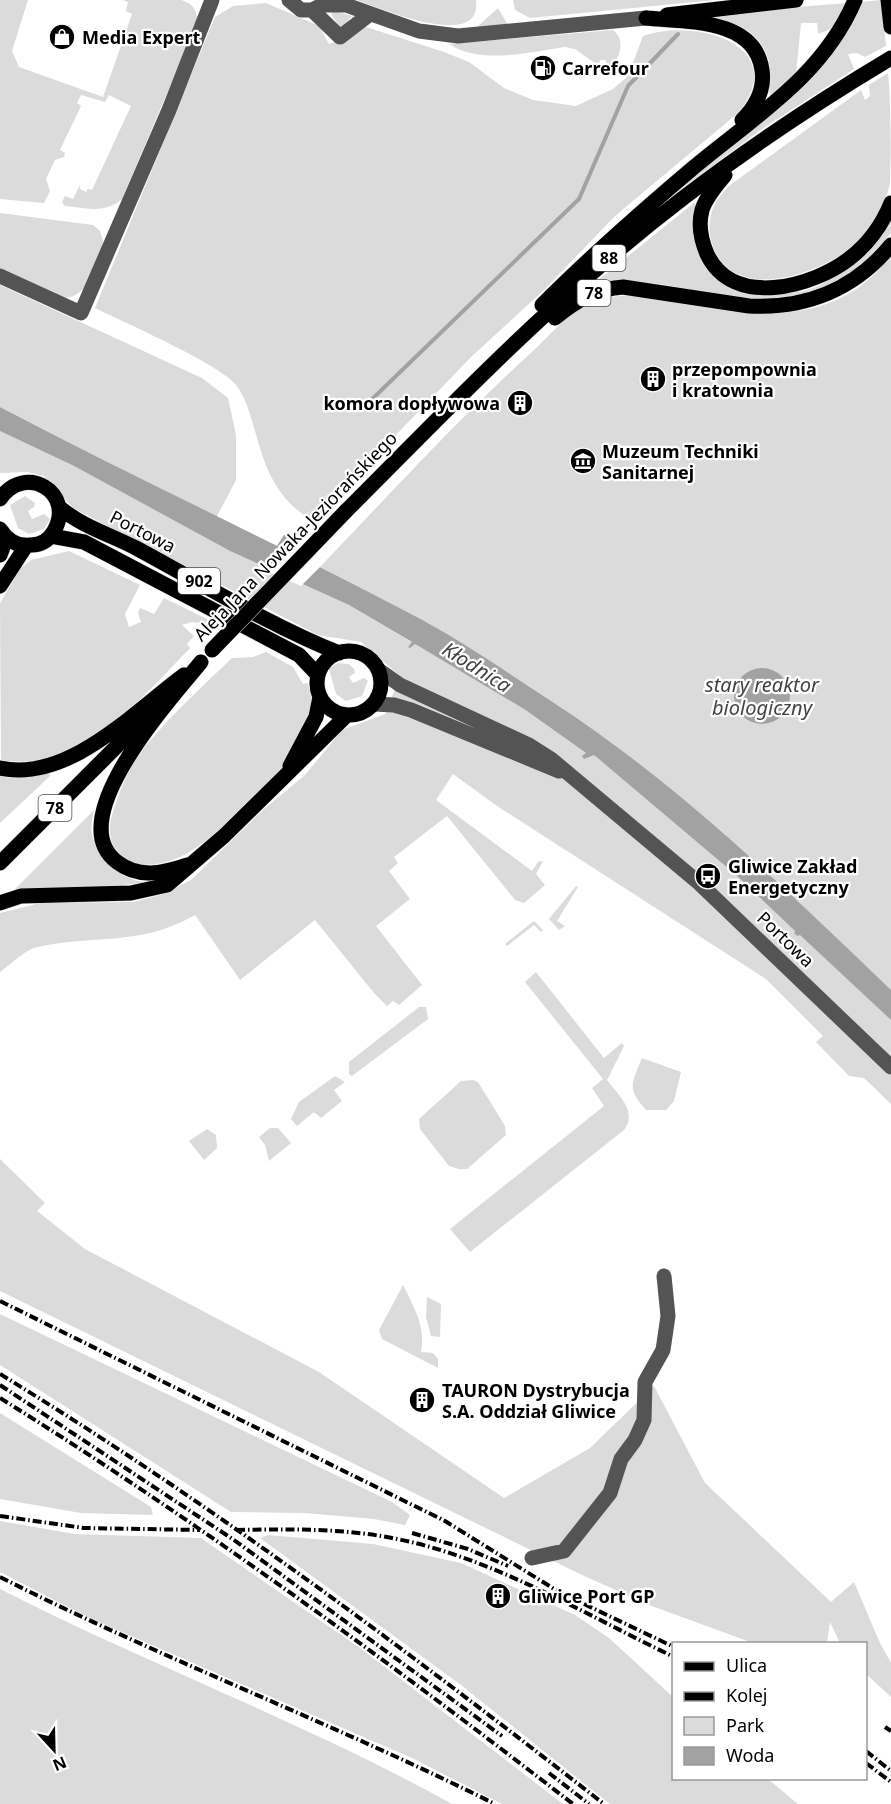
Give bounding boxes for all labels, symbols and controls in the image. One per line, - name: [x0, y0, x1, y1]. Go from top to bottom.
- shop icon: Media Expert: [47, 22, 77, 52]
- place label: Media Expert: [82, 25, 201, 49]
- fuel station icon: Carrefour: [528, 53, 558, 83]
- place label: Carrefour: [562, 56, 649, 80]
- road number: 88: [592, 245, 626, 271]
- road number: 78: [578, 280, 610, 306]
- place label: przepompownia i kratownia: [672, 357, 817, 402]
- building icon: przepompownia i kratownia: [638, 364, 668, 394]
- building icon: komora dopływowa: [505, 388, 535, 418]
- place label: komora dopływowa: [323, 391, 500, 415]
- street label: Aleja Jana Nowaka-Jeziorańskiego: [188, 426, 402, 646]
- place label: Muzeum Techniki Sanitarnej: [602, 439, 759, 484]
- museum icon: Muzeum Techniki Sanitarnej: [568, 446, 598, 476]
- street label: Portowa: [106, 504, 180, 558]
- road number: 902: [178, 568, 220, 594]
- water label: Kłodnica: [437, 635, 517, 699]
- water label: stary reaktor biologiczny: [705, 671, 820, 721]
- road number: 78: [38, 795, 72, 821]
- place label: Gliwice Zakład Energetyczny: [728, 854, 857, 899]
- bus stop icon: Gliwice Zakład Energetyczny: [693, 861, 723, 891]
- street label: Portowa: [752, 906, 820, 972]
- place label: TAURON Dystrybucja S.A. Oddział Gliwice: [442, 1378, 630, 1423]
- building icon: TAURON Dystrybucja S.A. Oddział Gliwice: [407, 1385, 437, 1415]
- building icon: Gliwice Port GP: [483, 1581, 513, 1611]
- place label: Gliwice Port GP: [518, 1584, 654, 1608]
- legend: [672, 1642, 867, 1780]
- text: Ulica: [726, 1653, 767, 1677]
- text: Kolej: [726, 1683, 767, 1707]
- text: Park: [726, 1713, 764, 1737]
- north arrow: [24, 1720, 84, 1780]
- text: Woda: [726, 1743, 774, 1767]
- text: N: [49, 1751, 70, 1777]

